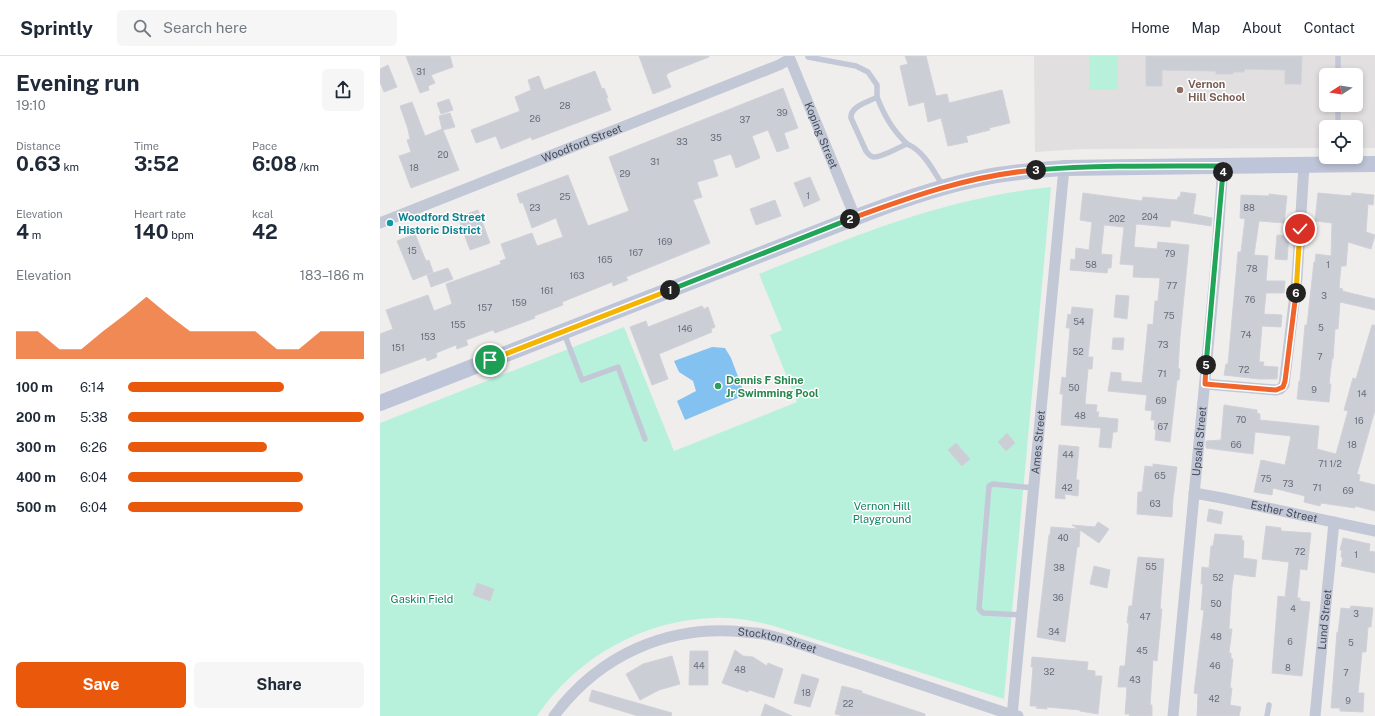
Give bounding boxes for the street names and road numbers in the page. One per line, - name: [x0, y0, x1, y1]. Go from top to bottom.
- street label: Koping Street: [802, 100, 840, 170]
- street label: Woodford Street: [540, 122, 624, 164]
- street label: Upsala Street: [1190, 406, 1208, 477]
- street label: Ames Street: [1029, 410, 1047, 475]
- street label: Esther Street: [1250, 498, 1319, 524]
- street label: Lund Street: [1316, 589, 1333, 650]
- street label: Stockton Street: [737, 625, 818, 655]

